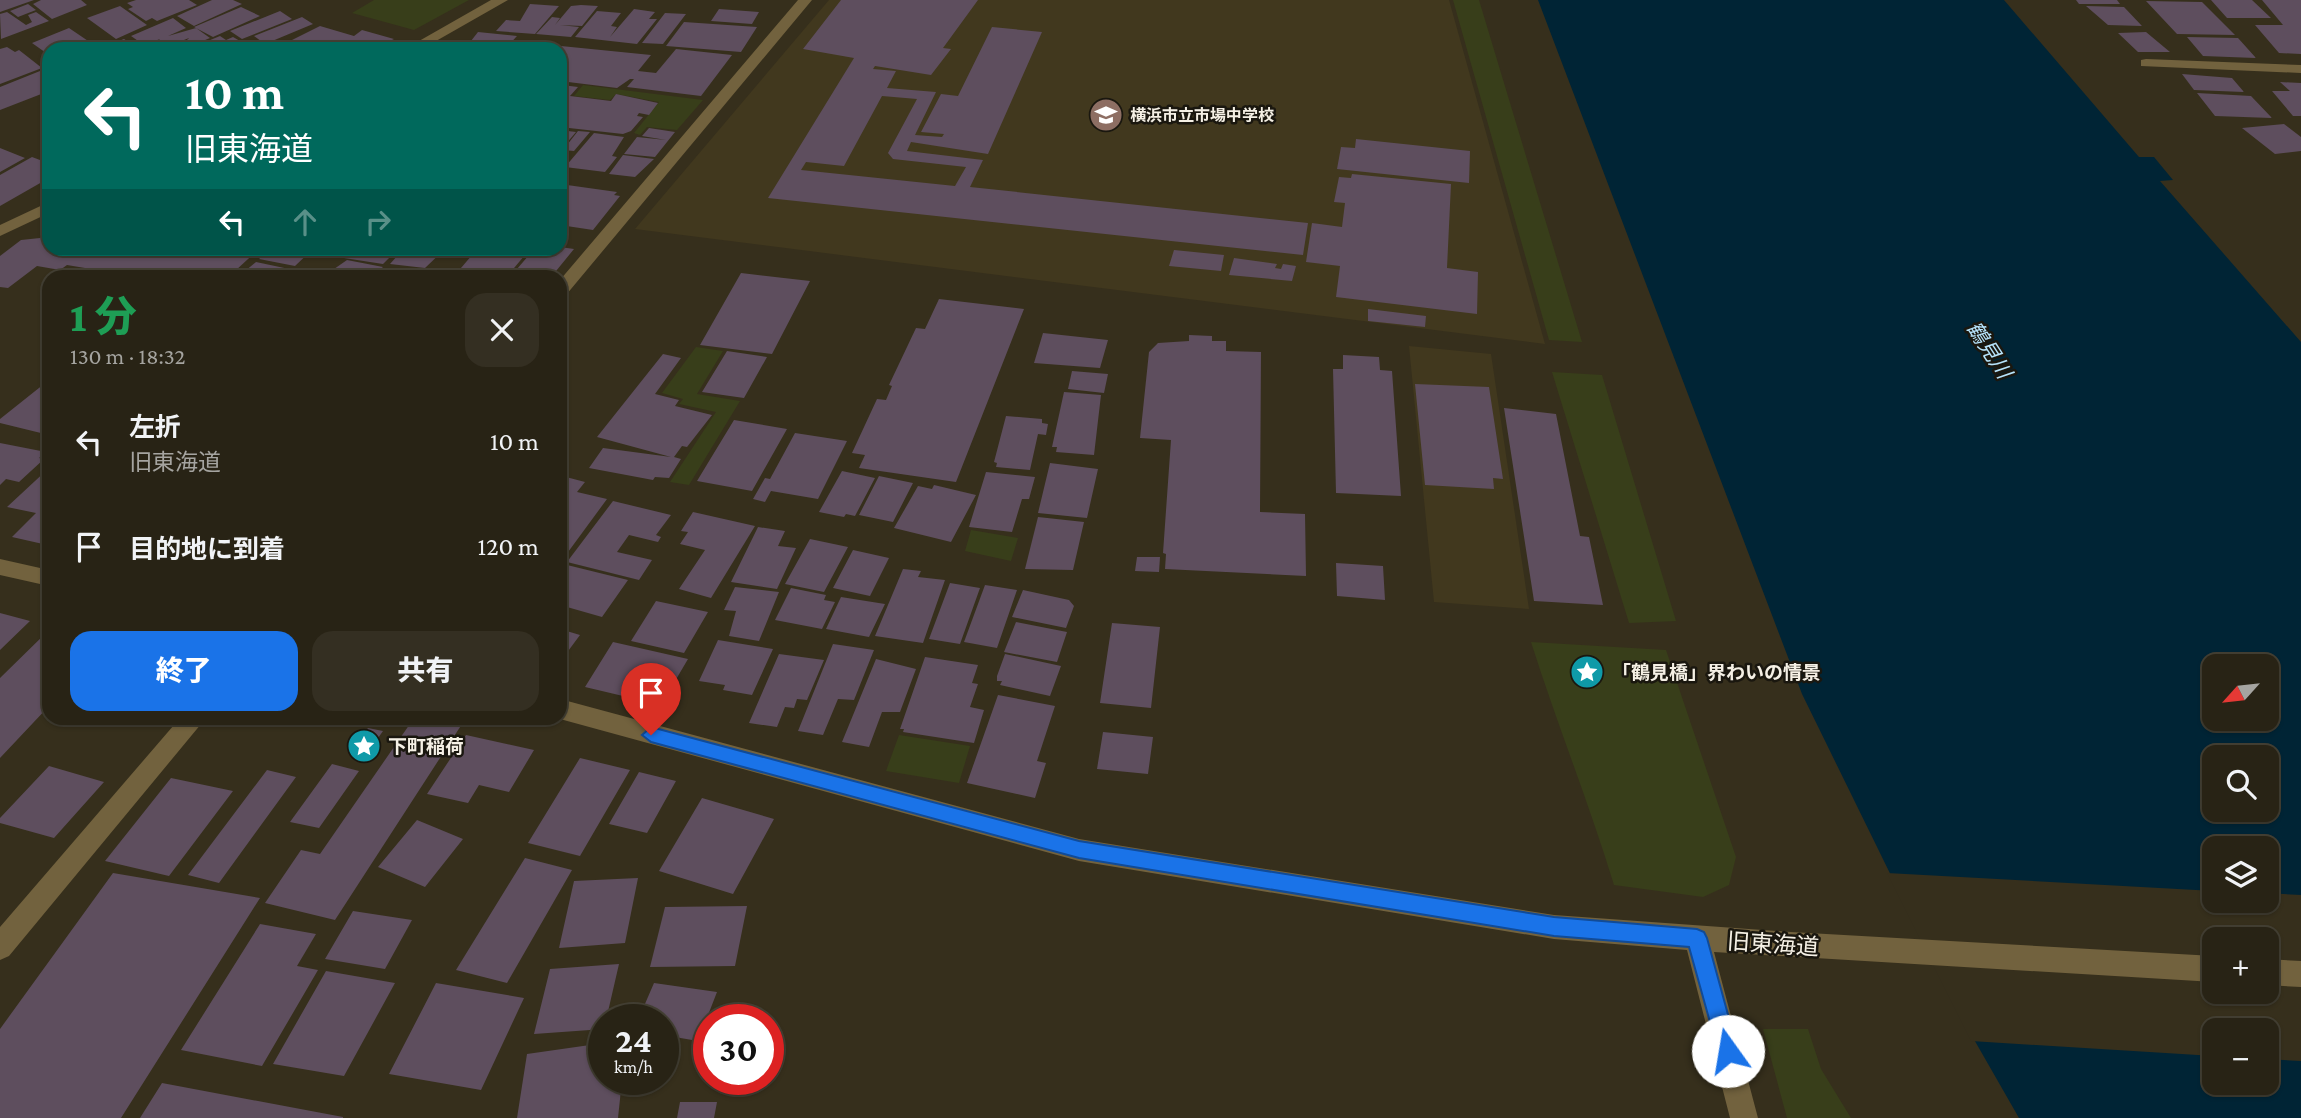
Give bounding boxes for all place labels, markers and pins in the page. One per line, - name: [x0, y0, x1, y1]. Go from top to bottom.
- school or university icon: 横浜市立市場中学校: [1087, 96, 1125, 134]
- place label: 横浜市立市場中学校: [1130, 106, 1274, 124]
- place icon: 「鶴見橋」界わいの情景: [1568, 653, 1606, 691]
- place label: 「鶴見橋」界わいの情景: [1612, 662, 1821, 683]
- pin: [621, 663, 681, 735]
- place icon: 下町稲荷: [345, 727, 383, 765]
- place label: 下町稲荷: [388, 736, 464, 757]

